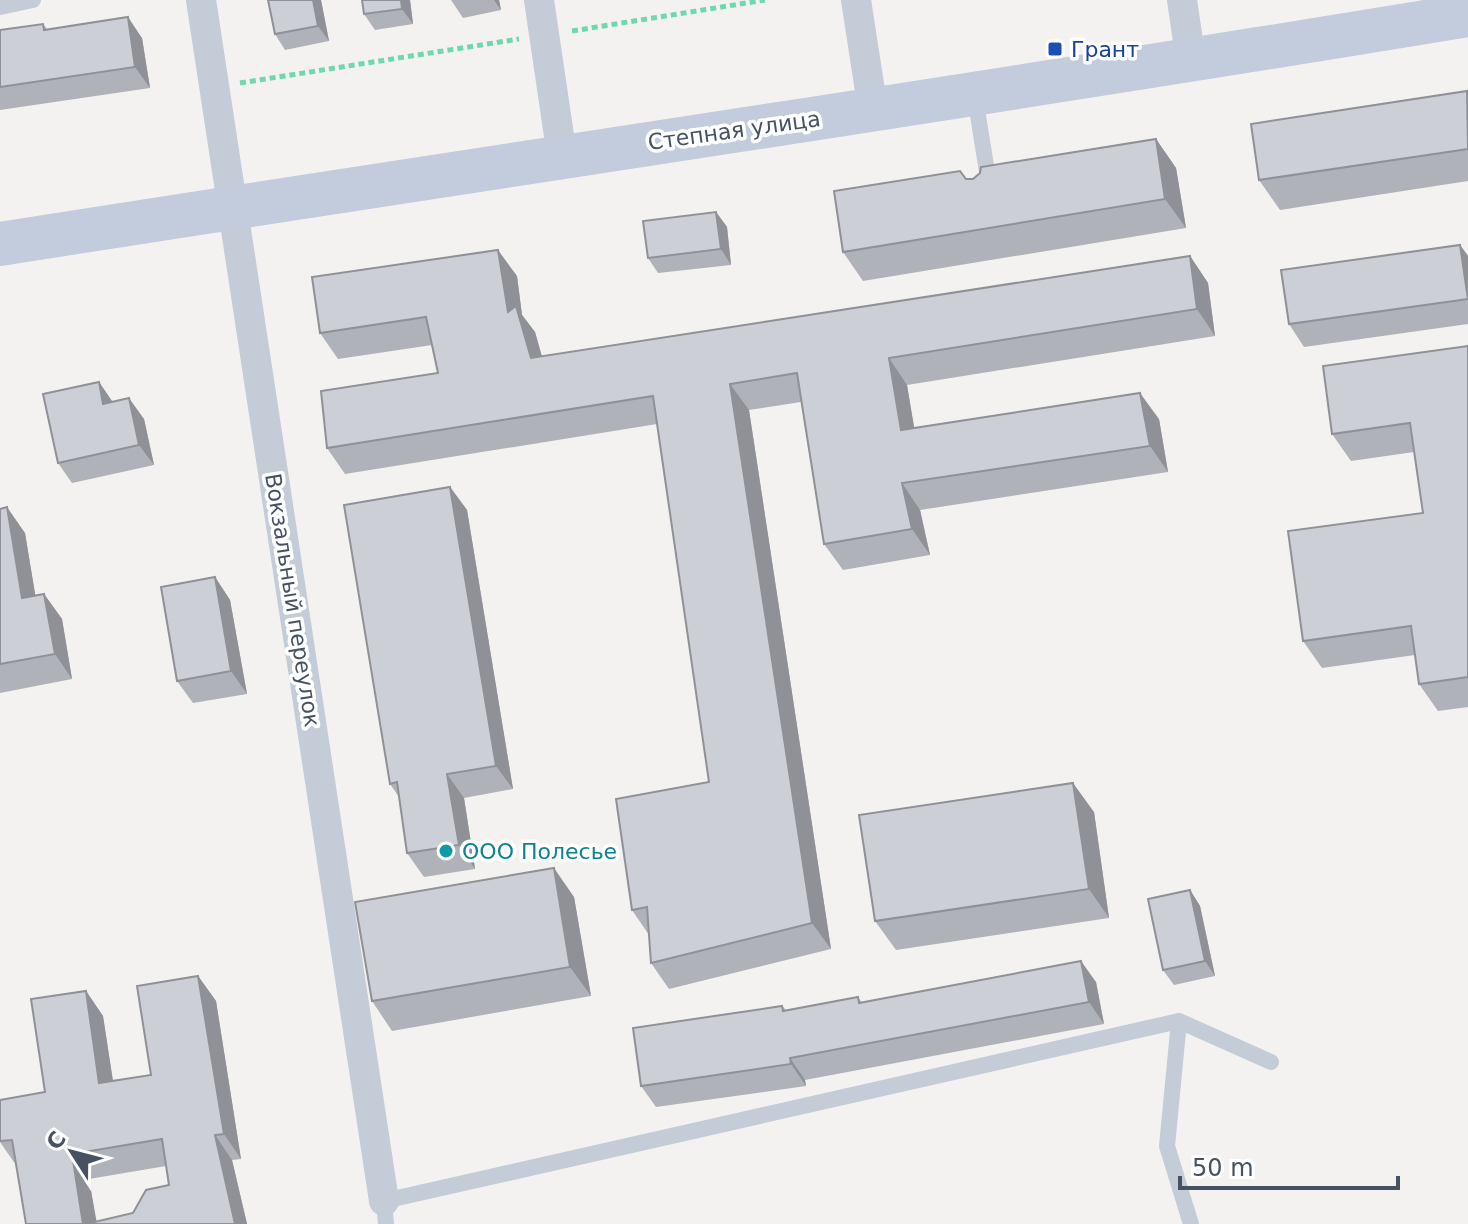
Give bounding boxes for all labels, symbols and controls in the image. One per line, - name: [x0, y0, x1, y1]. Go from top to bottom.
- place label: Грант: [1071, 37, 1139, 62]
- marker: Грант: [1046, 40, 1064, 58]
- street label: Степная улица: [646, 106, 822, 155]
- street label: Вокзальный переулок: [260, 472, 325, 729]
- place label: ООО Полесье: [462, 839, 617, 864]
- marker: ООО Полесье: [437, 842, 455, 860]
- north arrow: [32, 1112, 112, 1192]
- text: С: [41, 1127, 71, 1154]
- scale bar: [1180, 1140, 1398, 1190]
- text: 50 m: [1192, 1154, 1254, 1182]

